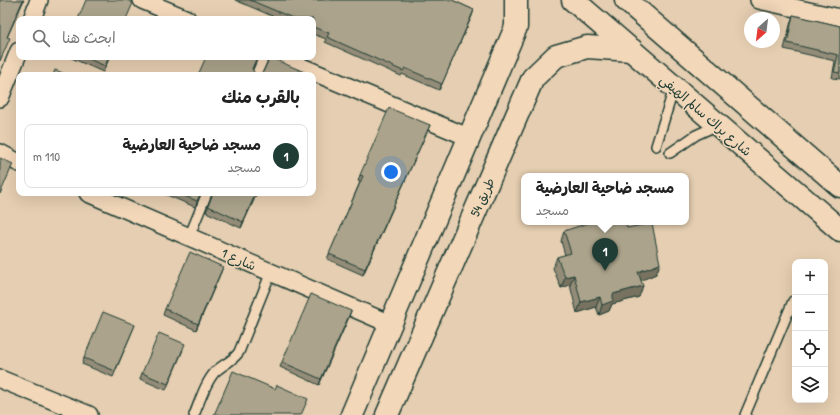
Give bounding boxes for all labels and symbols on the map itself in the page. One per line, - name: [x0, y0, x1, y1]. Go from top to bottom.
- north arrow: [744, 12, 780, 48]
- street label: شارع براك سالم الهيفي: [654, 70, 756, 162]
- your location: [381, 162, 401, 182]
- street label: طريق 54: [466, 175, 498, 219]
- pin: 1: [592, 238, 618, 271]
- street label: شارع 1: [219, 243, 259, 275]

